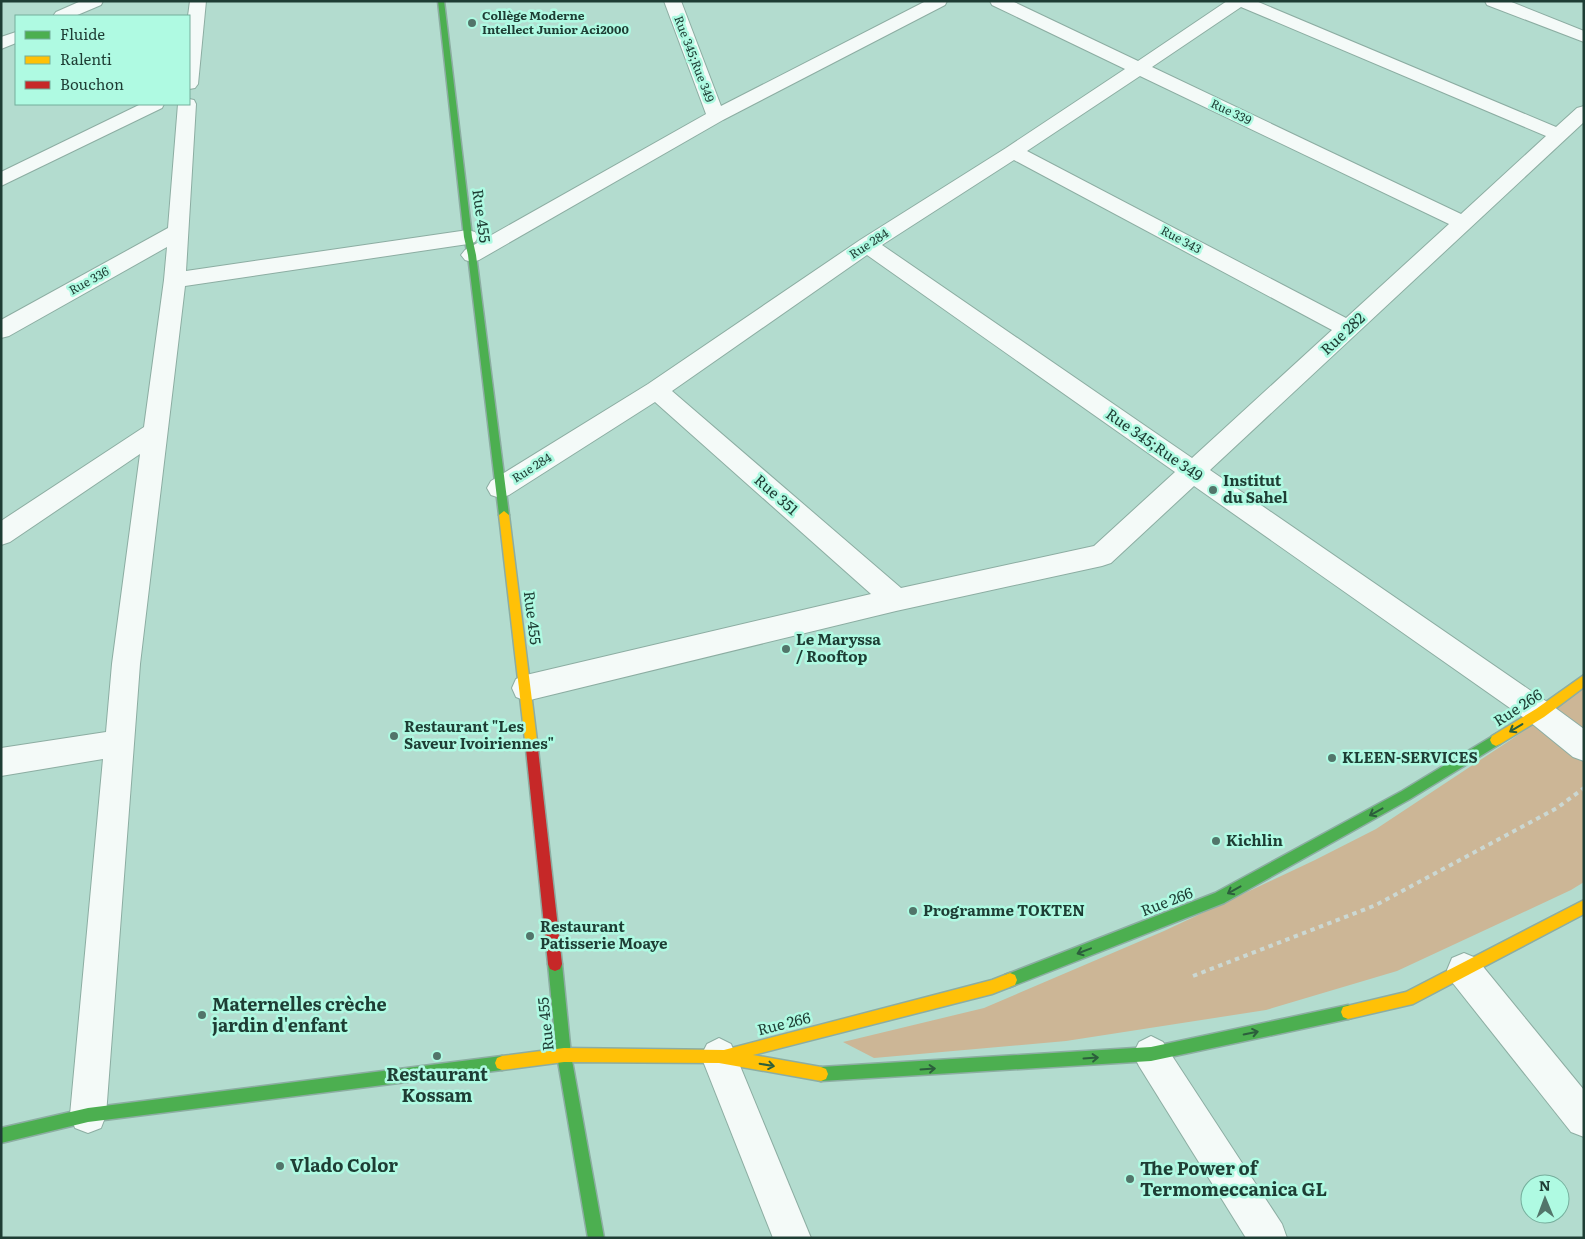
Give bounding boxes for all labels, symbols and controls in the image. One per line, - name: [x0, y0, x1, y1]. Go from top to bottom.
- place label: Collège Moderne Intellect Junior Aci2000: [482, 6, 629, 38]
- street label: Rue 345;Rue 349: [670, 13, 720, 104]
- legend: [15, 15, 190, 105]
- marker: Collège Moderne Intellect Junior Aci2000: [466, 17, 478, 29]
- text: Fluide: [60, 22, 105, 45]
- text: Ralenti: [60, 47, 112, 70]
- text: Bouchon: [60, 72, 124, 95]
- street label: Rue 339: [1208, 94, 1255, 128]
- street label: Rue 455: [467, 187, 498, 244]
- street label: Rue 343: [1158, 221, 1205, 257]
- street label: Rue 284: [845, 224, 892, 263]
- street label: Rue 336: [65, 261, 112, 299]
- street label: Rue 282: [1314, 306, 1370, 360]
- street label: Rue 345;Rue 349: [1102, 402, 1208, 486]
- street label: Rue 284: [508, 448, 555, 486]
- street label: Rue 351: [750, 468, 804, 520]
- place label: Institut du Sahel: [1223, 468, 1288, 508]
- marker: Institut du Sahel: [1207, 484, 1219, 496]
- street label: Rue 455: [519, 590, 548, 646]
- place label: Le Maryssa / Rooftop: [796, 627, 881, 667]
- marker: Le Maryssa / Rooftop: [780, 643, 792, 655]
- street label: Rue 266: [1488, 682, 1546, 731]
- place label: Restaurant "Les Saveur Ivoiriennes": [404, 714, 554, 754]
- one-way arrow: [1509, 724, 1523, 734]
- marker: Restaurant "Les Saveur Ivoiriennes": [388, 730, 400, 742]
- place label: KLEEN-SERVICES: [1342, 745, 1478, 768]
- marker: KLEEN-SERVICES: [1326, 752, 1338, 764]
- one-way arrow: [1370, 807, 1384, 817]
- place label: Kichlin: [1226, 828, 1284, 851]
- marker: Kichlin: [1210, 835, 1222, 847]
- street label: Rue 266: [1137, 880, 1196, 921]
- one-way arrow: [1226, 885, 1241, 895]
- place label: Programme TOKTEN: [923, 898, 1085, 921]
- marker: Programme TOKTEN: [907, 905, 919, 917]
- place label: Restaurant Patisserie Moaye: [540, 914, 668, 954]
- marker: Restaurant Patisserie Moaye: [524, 930, 536, 942]
- one-way arrow: [1076, 948, 1091, 957]
- place label: Maternelles crèche jardin d'enfant: [212, 990, 387, 1038]
- street label: Rue 455: [530, 996, 559, 1052]
- street label: Rue 266: [755, 1005, 813, 1040]
- marker: Maternelles crèche jardin d'enfant: [196, 1009, 208, 1021]
- one-way arrow: [1242, 1028, 1258, 1037]
- marker: Restaurant Kossam: [431, 1050, 443, 1062]
- one-way arrow: [1082, 1054, 1098, 1063]
- place label: Restaurant Kossam: [386, 1060, 488, 1108]
- one-way arrow: [759, 1060, 775, 1070]
- one-way arrow: [920, 1064, 936, 1073]
- place label: Vlado Color: [290, 1151, 398, 1178]
- place label: The Power of Termomeccanica GL: [1140, 1154, 1327, 1202]
- marker: Vlado Color: [274, 1160, 286, 1172]
- marker: The Power of Termomeccanica GL: [1124, 1173, 1136, 1185]
- north arrow: [1520, 1174, 1570, 1224]
- text: N: [1539, 1175, 1551, 1195]

